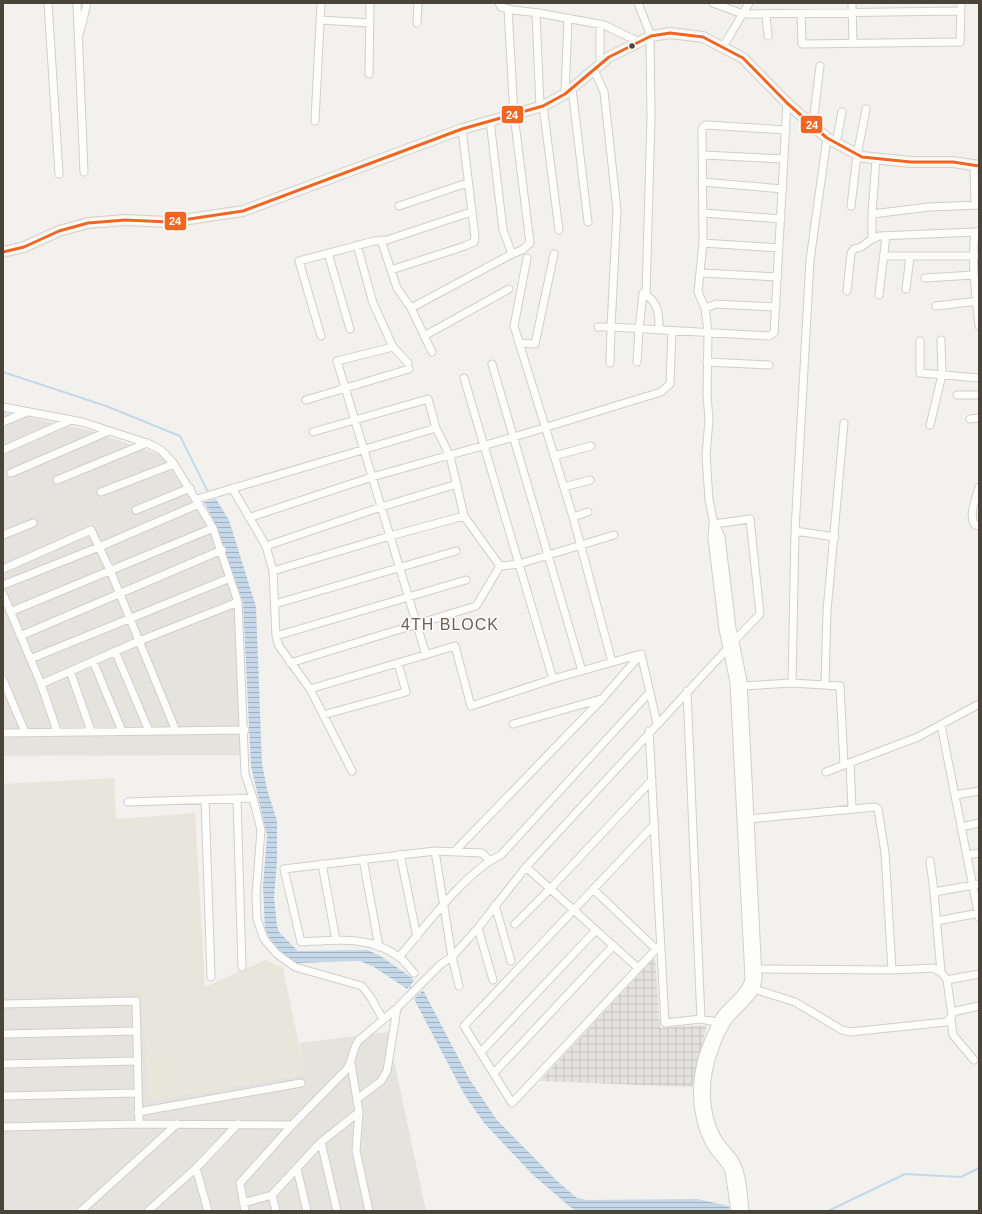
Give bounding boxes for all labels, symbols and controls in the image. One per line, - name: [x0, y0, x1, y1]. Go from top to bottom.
- unlabelled marker: [627, 41, 637, 51]
- line badge: 24: [501, 105, 524, 124]
- text: 24: [506, 109, 519, 121]
- line badge: 24: [800, 115, 823, 134]
- text: 24: [806, 119, 819, 131]
- line badge: 24: [164, 211, 187, 231]
- text: 24: [169, 215, 182, 227]
- district label: 4TH BLOCK: [401, 616, 499, 633]

